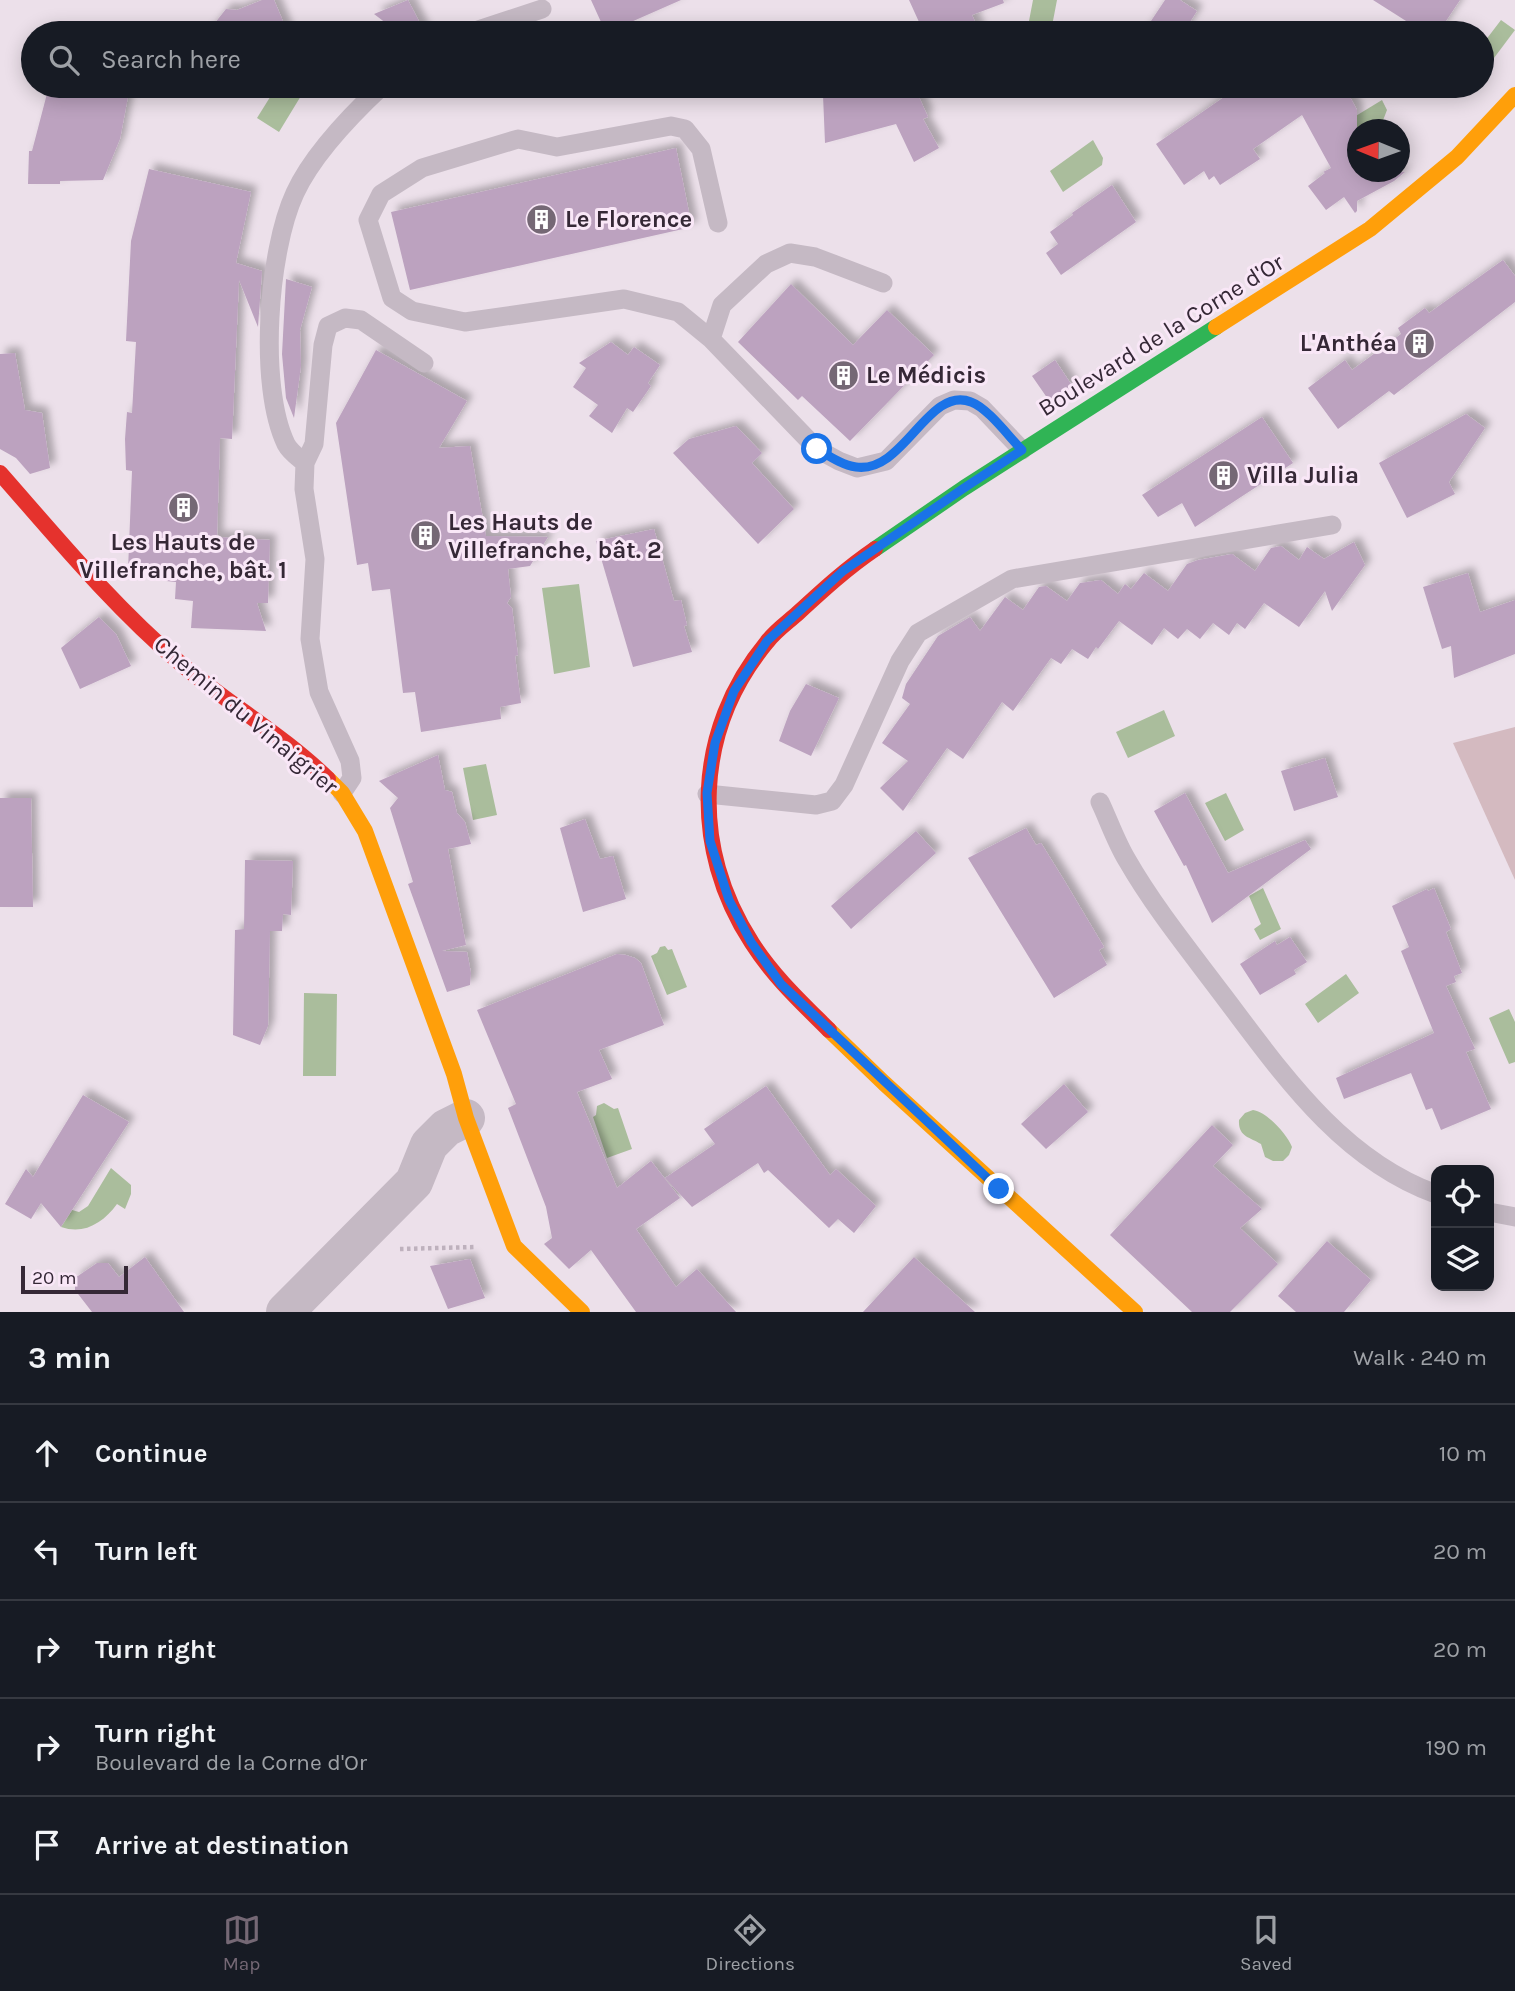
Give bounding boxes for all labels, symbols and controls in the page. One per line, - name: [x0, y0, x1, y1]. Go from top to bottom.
- search box: [21, 21, 1494, 98]
- icon: search: [45, 41, 83, 79]
- text: Search here: [101, 44, 241, 75]
- north arrow: [1347, 119, 1410, 182]
- building icon: Le Florence: [525, 202, 559, 236]
- place label: Le Florence: [565, 205, 692, 233]
- street label: Boulevard de la Corne d'Or: [1033, 248, 1289, 422]
- building icon: L'Anthéa: [1403, 326, 1437, 360]
- place label: L'Anthéa: [1300, 329, 1397, 357]
- building icon: Le Médicis: [826, 358, 860, 392]
- place label: Le Médicis: [866, 361, 986, 389]
- route start: [801, 433, 832, 464]
- building icon: Villa Julia: [1207, 458, 1241, 492]
- place label: Villa Julia: [1247, 461, 1359, 489]
- building icon: Les Hauts de Villefranche, bât. 1: [166, 491, 200, 525]
- place label: Les Hauts de Villefranche, bât. 2: [448, 508, 661, 564]
- building icon: Les Hauts de Villefranche, bât. 2: [408, 519, 442, 553]
- place label: Les Hauts de Villefranche, bât. 1: [79, 528, 287, 584]
- street label: Chemin du Vinaigrier: [148, 630, 344, 800]
- map controls: [1431, 1165, 1494, 1291]
- button: locate: [1431, 1165, 1494, 1228]
- route end: [983, 1173, 1014, 1204]
- button: layers: [1431, 1228, 1494, 1291]
- scale bar: [21, 1263, 128, 1295]
- text: 20 m: [32, 1267, 77, 1289]
- text: 3 min: [28, 1340, 111, 1376]
- text: Walk · 240 m: [1353, 1344, 1487, 1371]
- icon: ahead: [28, 1434, 66, 1472]
- text: Continue: [95, 1438, 207, 1469]
- text: 10 m: [1439, 1440, 1487, 1467]
- icon: left: [28, 1532, 66, 1570]
- text: Turn left: [95, 1536, 197, 1567]
- text: 20 m: [1433, 1538, 1487, 1565]
- icon: right: [28, 1630, 66, 1668]
- text: Turn right: [95, 1634, 216, 1665]
- text: 20 m: [1433, 1636, 1487, 1663]
- text: Turn right: [95, 1718, 216, 1749]
- icon: right: [28, 1728, 66, 1766]
- text: 190 m: [1425, 1734, 1487, 1761]
- text: Boulevard de la Corne d'Or: [95, 1749, 367, 1776]
- icon: arrive: [28, 1826, 66, 1864]
- text: Arrive at destination: [95, 1830, 349, 1861]
- tab: Map: [223, 1911, 261, 1975]
- tab: Directions: [706, 1911, 795, 1975]
- tab: Saved: [1240, 1911, 1292, 1975]

